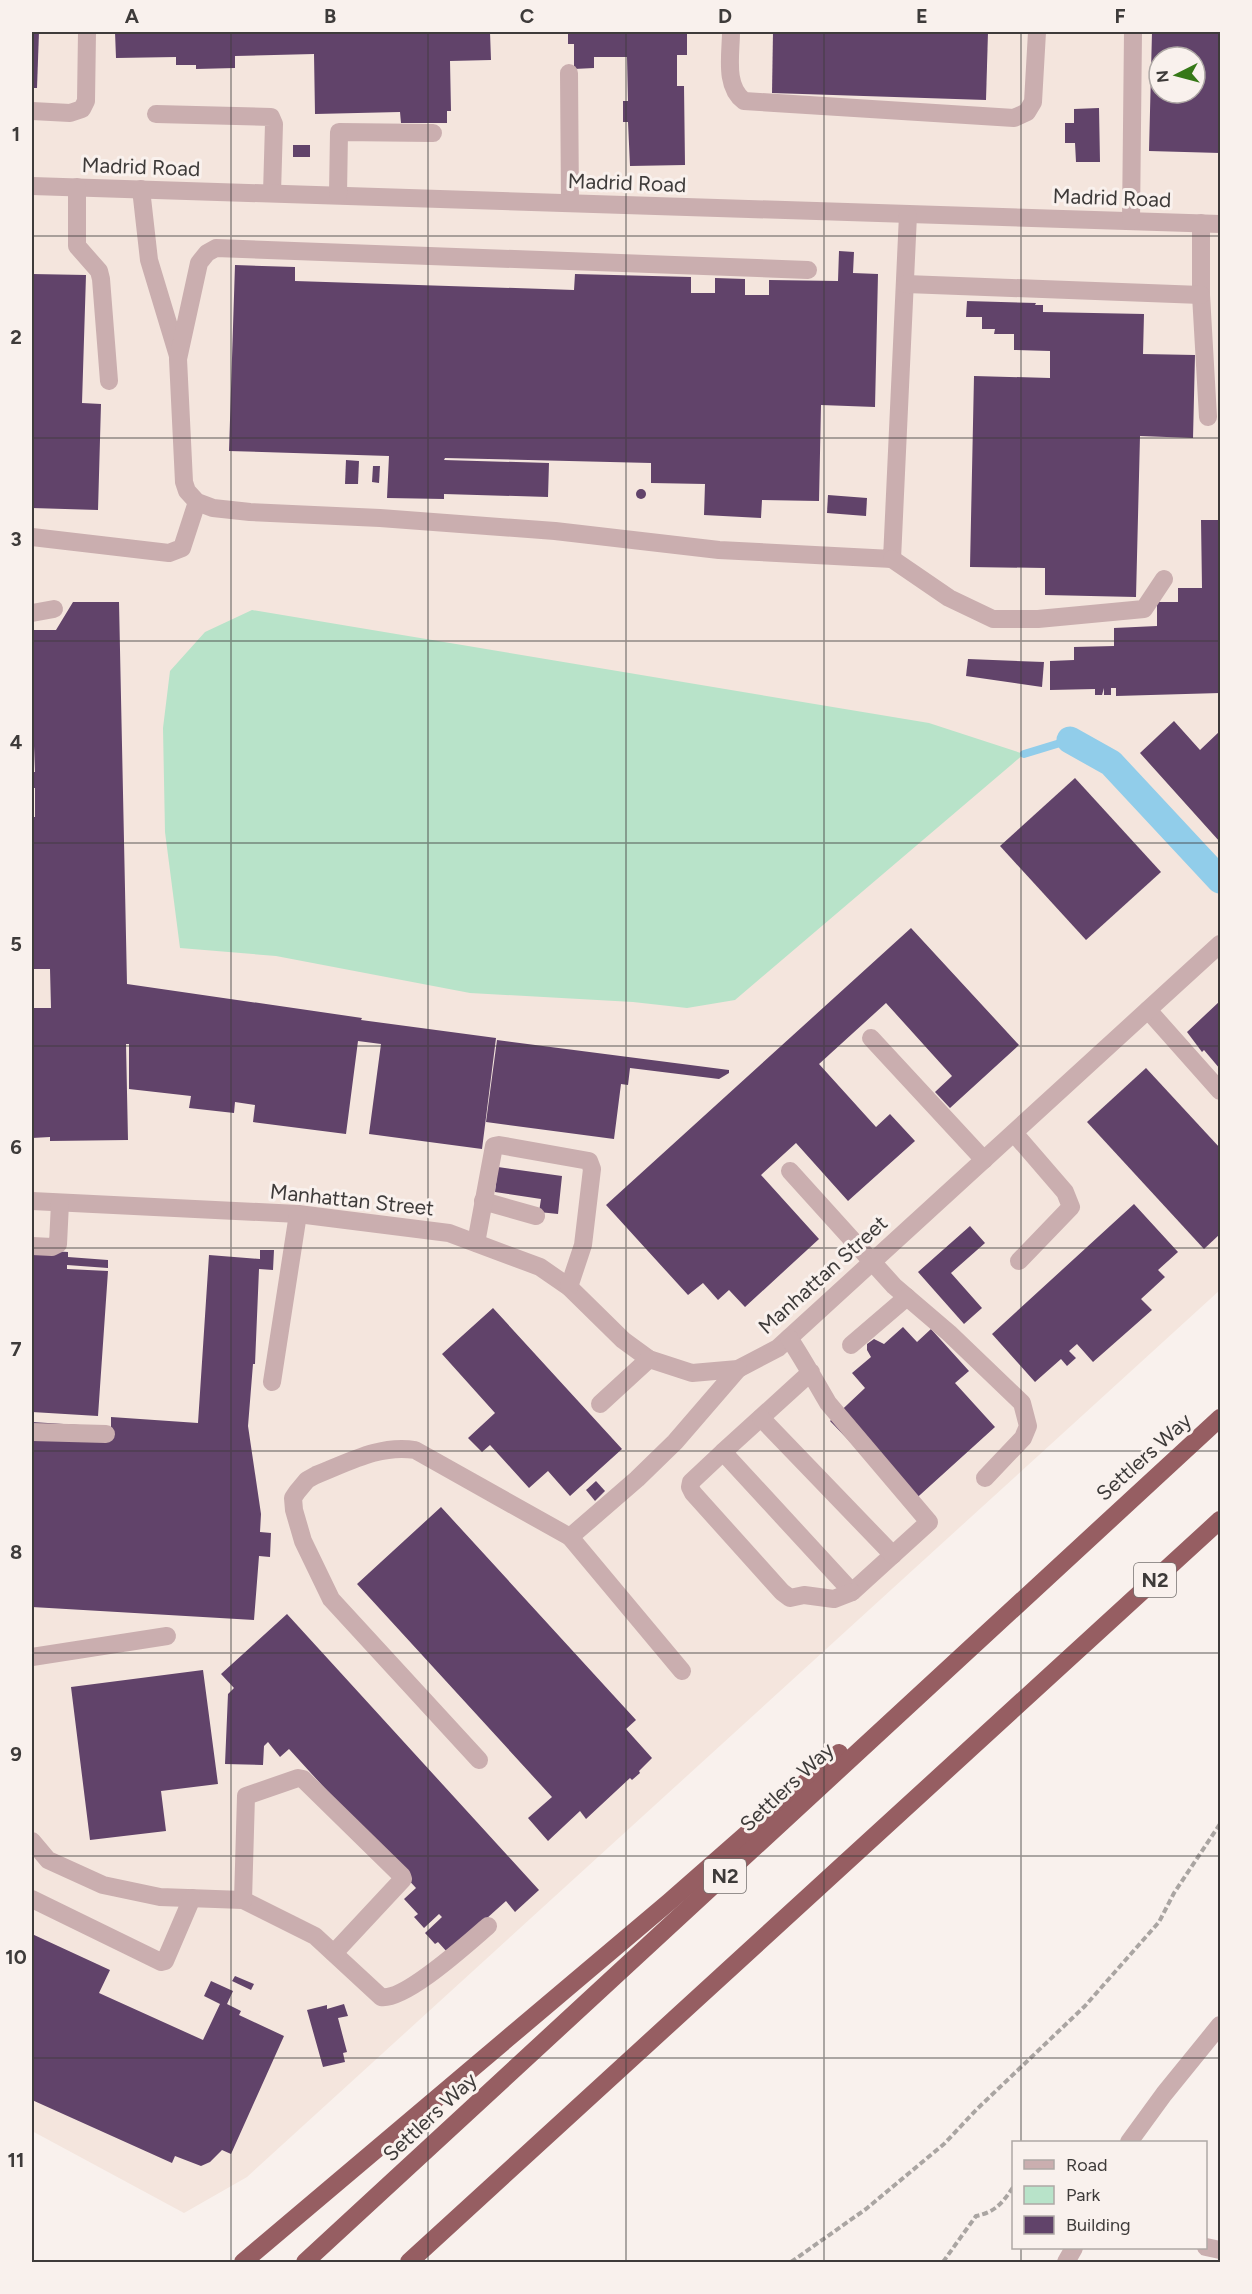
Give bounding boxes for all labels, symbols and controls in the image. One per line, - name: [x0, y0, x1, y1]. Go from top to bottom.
- text: A: [125, 4, 140, 28]
- text: B: [324, 4, 336, 28]
- text: C: [520, 4, 534, 28]
- text: D: [718, 4, 732, 28]
- text: E: [916, 4, 928, 28]
- text: F: [1114, 4, 1126, 28]
- north arrow: [1147, 45, 1207, 105]
- text: N: [1152, 69, 1173, 84]
- text: 1: [12, 122, 20, 146]
- street label: Madrid Road: [81, 152, 201, 181]
- street label: Madrid Road: [567, 168, 687, 197]
- street label: Madrid Road: [1052, 183, 1172, 212]
- text: 2: [10, 325, 22, 349]
- text: 3: [10, 527, 22, 551]
- text: 4: [10, 730, 23, 754]
- text: 5: [10, 932, 22, 956]
- text: 6: [10, 1135, 22, 1159]
- street label: Manhattan Street: [269, 1178, 435, 1221]
- street label: Manhattan Street: [753, 1210, 892, 1339]
- text: 7: [10, 1337, 22, 1361]
- street label: Settlers Way: [1091, 1407, 1196, 1506]
- text: 8: [10, 1540, 22, 1564]
- road number: N2: [1134, 1563, 1176, 1597]
- street label: Settlers Way: [735, 1737, 839, 1836]
- text: 9: [10, 1742, 22, 1766]
- road number: N2: [704, 1859, 746, 1893]
- text: 10: [5, 1945, 27, 1969]
- street label: Settlers Way: [378, 2067, 482, 2166]
- legend: [1012, 2141, 1207, 2249]
- text: 11: [8, 2148, 24, 2172]
- text: Road: [1066, 2154, 1107, 2176]
- text: Park: [1066, 2184, 1101, 2206]
- text: Building: [1066, 2214, 1131, 2236]

